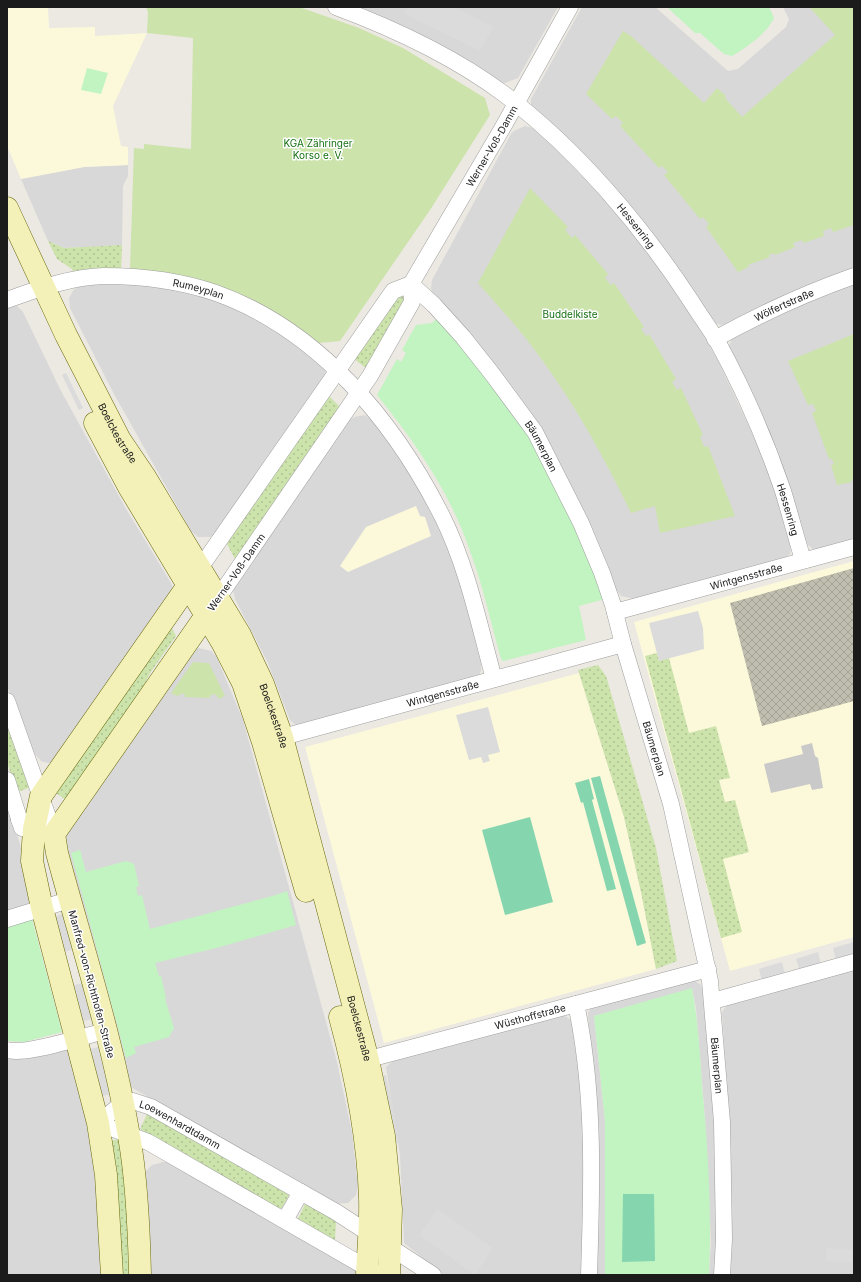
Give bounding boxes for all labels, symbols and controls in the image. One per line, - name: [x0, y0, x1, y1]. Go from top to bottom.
- street label: Werner-Voß-Damm: [463, 103, 520, 189]
- park label: KGA Zähringer Korso e. V.: [283, 137, 353, 161]
- street label: Hessenring: [615, 201, 658, 251]
- street label: Rumeyplan: [172, 276, 226, 301]
- street label: Wölfertstraße: [752, 286, 816, 323]
- park label: Buddelkiste: [542, 308, 598, 320]
- street label: Boelckestraße: [96, 401, 140, 466]
- street label: Bäumerplan: [523, 418, 560, 474]
- street label: Hessenring: [775, 482, 802, 537]
- street label: Werner-Voß-Damm: [205, 531, 267, 613]
- street label: Wintgensstraße: [709, 561, 784, 592]
- street label: Wintgensstraße: [405, 678, 480, 709]
- street label: Boelckestraße: [257, 682, 291, 750]
- street label: Bäumerplan: [640, 720, 668, 778]
- street label: Manfred-von-Richthofen-Straße: [66, 909, 118, 1060]
- street label: Boelckestraße: [345, 994, 374, 1063]
- street label: Wüsthoffstraße: [493, 1001, 567, 1031]
- street label: Bäumerplan: [709, 1037, 726, 1094]
- street label: Loewenhardtdamm: [138, 1098, 223, 1151]

